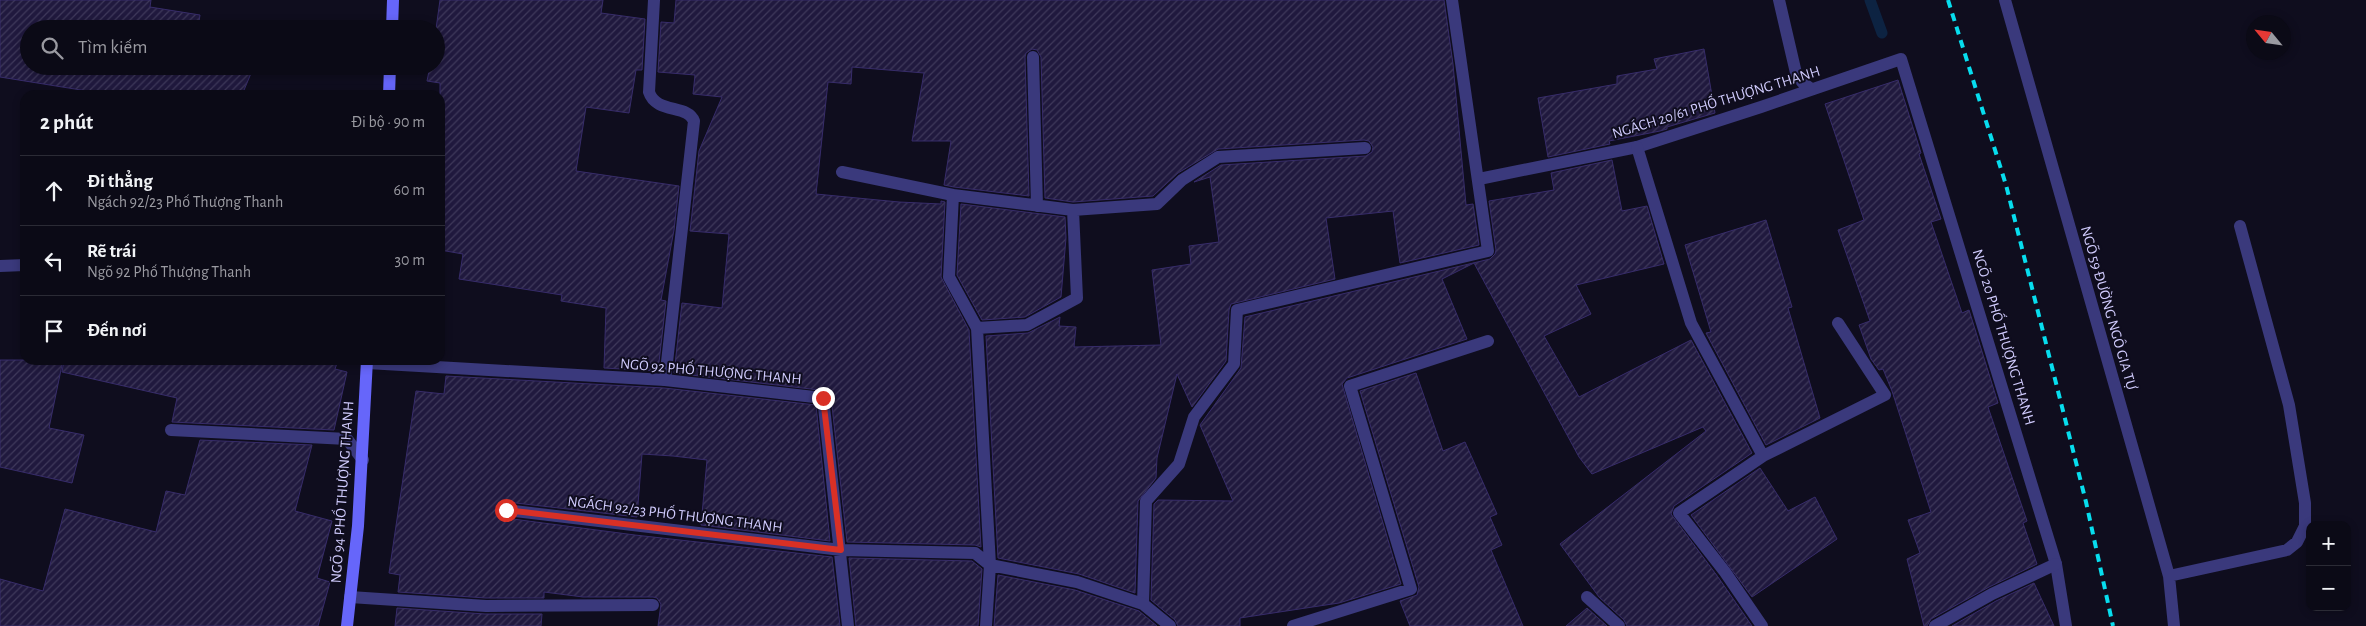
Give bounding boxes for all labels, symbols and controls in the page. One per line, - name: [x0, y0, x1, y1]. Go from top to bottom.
- north arrow: [2246, 15, 2291, 60]
- search box: [20, 20, 445, 75]
- icon: search: [38, 34, 66, 62]
- text: Tìm kiếm: [78, 38, 147, 57]
- street label: NGÁCH 20/61 PHỐ THƯỢNG THANH: [1610, 61, 1822, 141]
- text: 2 phút: [40, 112, 93, 133]
- text: Đi bộ · 90 m: [351, 114, 425, 130]
- text: Đi thẳng: [87, 172, 153, 191]
- icon: ahead: [40, 177, 68, 205]
- text: 60 m: [394, 182, 425, 198]
- text: Ngách 92/23 Phố Thượng Thanh: [87, 194, 283, 210]
- street label: NGÕ 59 ĐƯỜNG NGÔ GIA TỰ: [2078, 224, 2141, 392]
- text: Rẽ trái: [87, 242, 136, 261]
- icon: left: [40, 247, 68, 275]
- street label: NGÕ 20 PHỐ THƯỢNG THANH: [1970, 247, 2040, 427]
- text: 30 m: [395, 252, 425, 268]
- text: Ngõ 92 Phố Thượng Thanh: [87, 264, 251, 280]
- icon: arrive: [40, 317, 68, 345]
- text: Đến nơi: [87, 321, 147, 340]
- street label: NGÕ 92 PHỐ THƯỢNG THANH: [620, 353, 803, 387]
- route end: [812, 387, 835, 410]
- street label: NGÕ 94 PHỐ THƯỢNG THANH: [326, 400, 356, 584]
- street label: NGÁCH 92/23 PHỐ THƯỢNG THANH: [567, 491, 784, 535]
- route start: [495, 499, 518, 522]
- map controls: [2306, 521, 2351, 611]
- button: +: [2306, 521, 2351, 566]
- button: −: [2306, 566, 2351, 611]

